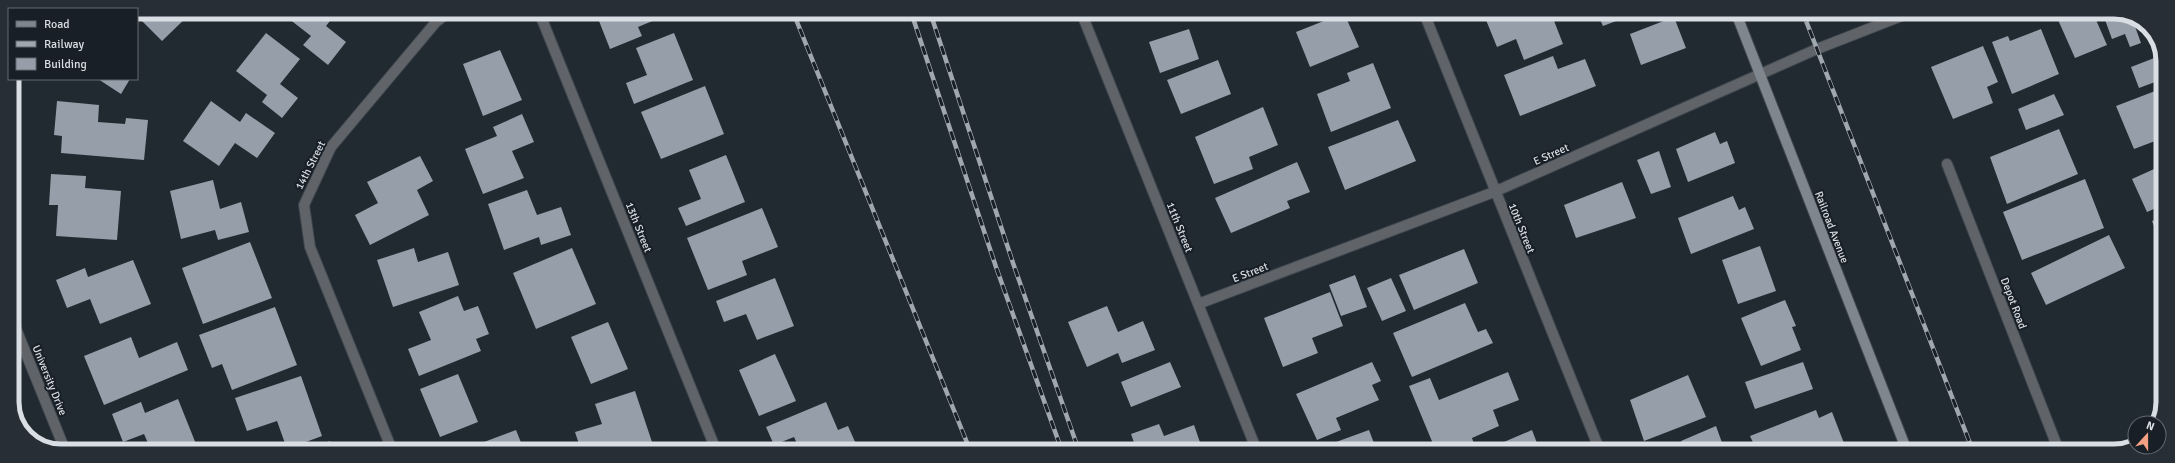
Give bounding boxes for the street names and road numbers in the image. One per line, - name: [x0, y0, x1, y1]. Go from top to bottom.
- street label: 14th Street: [293, 139, 328, 192]
- street label: E Street: [1532, 141, 1571, 168]
- street label: Railroad Avenue: [1812, 189, 1851, 265]
- street label: 13th Street: [623, 200, 655, 254]
- street label: 11th Street: [1164, 200, 1196, 254]
- street label: 10th Street: [1506, 201, 1538, 255]
- street label: E Street: [1230, 260, 1270, 285]
- street label: Depot Road: [1998, 276, 2029, 331]
- street label: University Drive: [30, 343, 70, 417]

